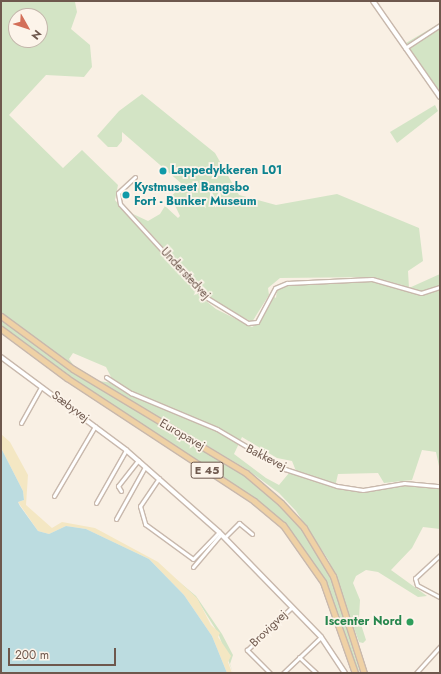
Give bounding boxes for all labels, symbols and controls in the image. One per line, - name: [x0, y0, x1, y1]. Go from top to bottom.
- north arrow: [8, 8, 48, 48]
- text: N: [28, 26, 46, 43]
- place label: Lappedykkeren L01: [171, 164, 282, 178]
- marker: Lappedykkeren L01: [158, 166, 168, 176]
- place label: Kystmuseet Bangsbo Fort - Bunker Museum: [134, 181, 257, 209]
- marker: Kystmuseet Bangsbo Fort - Bunker Museum: [121, 190, 131, 200]
- street label: Understedvej: [157, 245, 213, 303]
- street label: Sæbyvej: [48, 388, 92, 426]
- street label: Europavej: [157, 416, 207, 454]
- street label: Bakkevej: [244, 442, 288, 474]
- road number: E 45: [190, 461, 224, 479]
- street label: Brovigvej: [247, 608, 291, 650]
- place label: Iscenter Nord: [325, 615, 402, 629]
- marker: Iscenter Nord: [405, 617, 415, 627]
- scale bar: [10, 640, 118, 666]
- text: 200 m: [15, 646, 49, 664]

